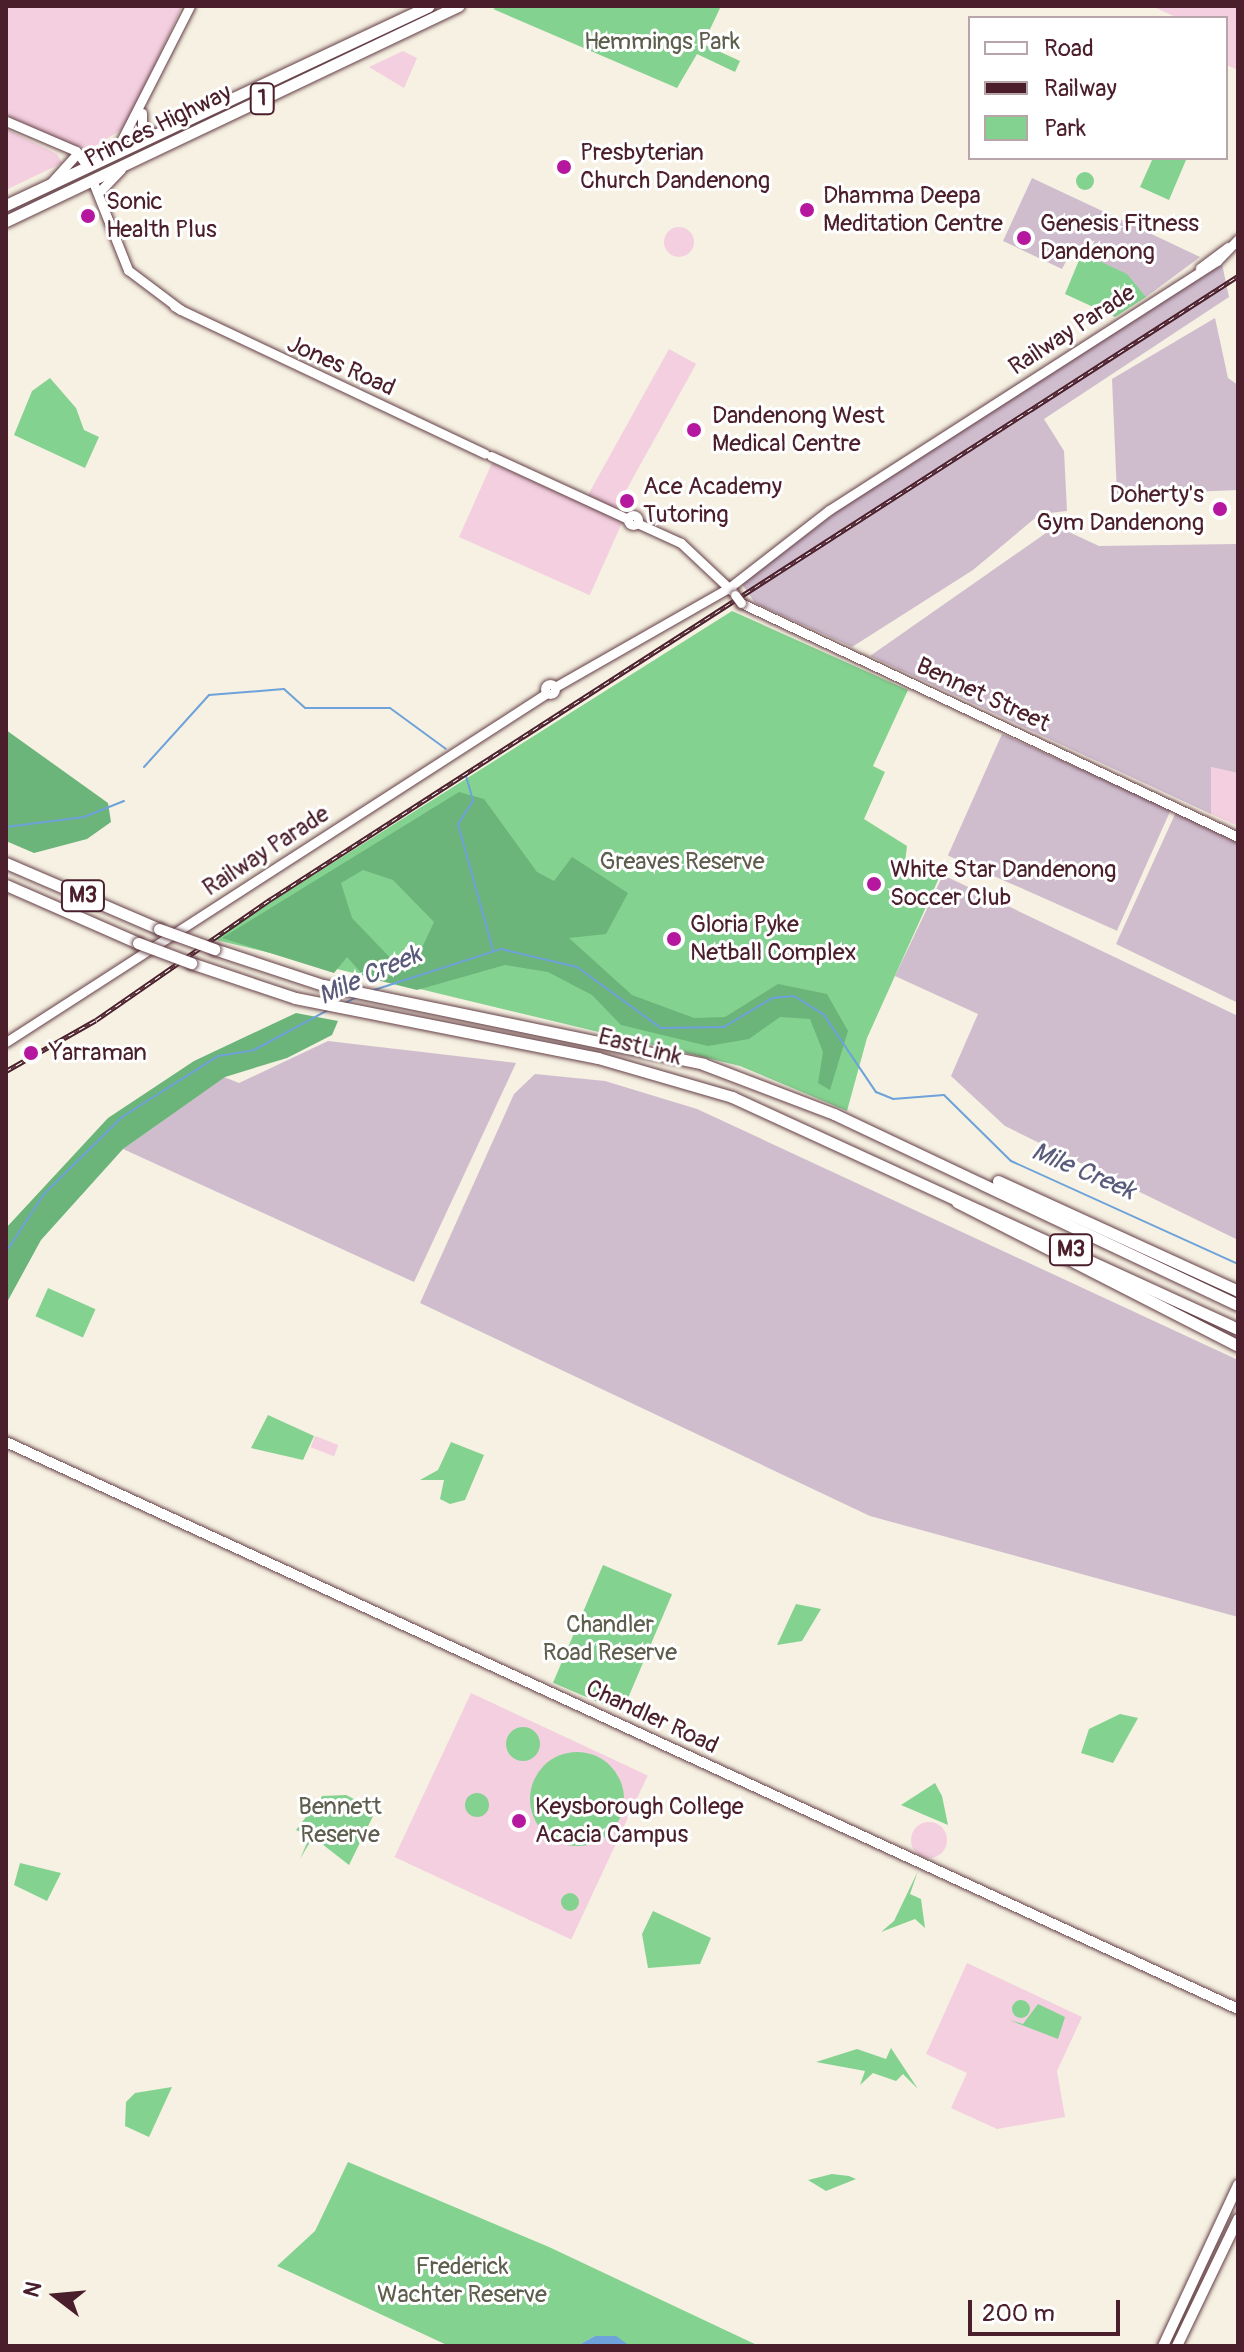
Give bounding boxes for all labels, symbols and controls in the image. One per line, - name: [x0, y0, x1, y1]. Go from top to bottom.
- legend: [968, 16, 1228, 160]
- park label: Hemmings Park: [584, 28, 740, 56]
- text: Road: [1044, 34, 1094, 63]
- text: Railway: [1044, 74, 1117, 103]
- street label: Princes Highway: [80, 78, 236, 174]
- road number: 1: [248, 81, 276, 117]
- text: Park: [1044, 114, 1086, 143]
- place label: Presbyterian Church Dandenong: [580, 139, 770, 195]
- marker: Presbyterian Church Dandenong: [555, 158, 573, 176]
- place label: Dhamma Deepa Meditation Centre: [823, 182, 1003, 238]
- place label: Sonic Health Plus: [106, 188, 217, 244]
- marker: Dhamma Deepa Meditation Centre: [798, 201, 816, 219]
- marker: Sonic Health Plus: [77, 205, 99, 227]
- place label: Genesis Fitness Dandenong: [1040, 210, 1199, 266]
- marker: Genesis Fitness Dandenong: [1015, 229, 1033, 247]
- street label: Railway Parade: [1003, 278, 1141, 382]
- street label: Jones Road: [283, 329, 399, 403]
- place label: Dandenong West Medical Centre: [712, 402, 885, 458]
- marker: Dandenong West Medical Centre: [683, 419, 705, 441]
- place label: Ace Academy Tutoring: [643, 473, 782, 529]
- place label: Doherty's Gym Dandenong: [1037, 481, 1204, 537]
- marker: Ace Academy Tutoring: [618, 492, 636, 510]
- marker: Doherty's Gym Dandenong: [1211, 500, 1229, 518]
- street label: Bennet Street: [912, 652, 1054, 738]
- street label: Railway Parade: [197, 799, 335, 903]
- park label: Greaves Reserve: [599, 848, 765, 876]
- place label: White Star Dandenong Soccer Club: [890, 856, 1116, 912]
- marker: White Star Dandenong Soccer Club: [865, 875, 883, 893]
- road number: M3: [59, 878, 107, 914]
- place label: Gloria Pyke Netball Complex: [690, 911, 856, 967]
- marker: Gloria Pyke Netball Complex: [665, 930, 683, 948]
- water label: Mile Creek: [314, 940, 426, 1012]
- street label: EastLink: [595, 1022, 685, 1072]
- place label: Yarraman: [49, 1039, 147, 1067]
- marker: Yarraman: [20, 1042, 42, 1064]
- water label: Mile Creek: [1027, 1136, 1139, 1208]
- road number: M3: [1047, 1232, 1095, 1268]
- park label: Chandler Road Reserve: [543, 1611, 677, 1667]
- street label: Chandler Road: [581, 1674, 723, 1760]
- park label: Bennett Reserve: [298, 1793, 382, 1849]
- place label: Keysborough College Acacia Campus: [535, 1793, 744, 1849]
- marker: Keysborough College Acacia Campus: [510, 1812, 528, 1830]
- park label: Frederick Wachter Reserve: [377, 2253, 547, 2309]
- north arrow: [16, 2256, 96, 2336]
- text: N: [17, 2278, 48, 2300]
- scale bar: [972, 2284, 1124, 2334]
- text: 200 m: [982, 2299, 1055, 2328]

